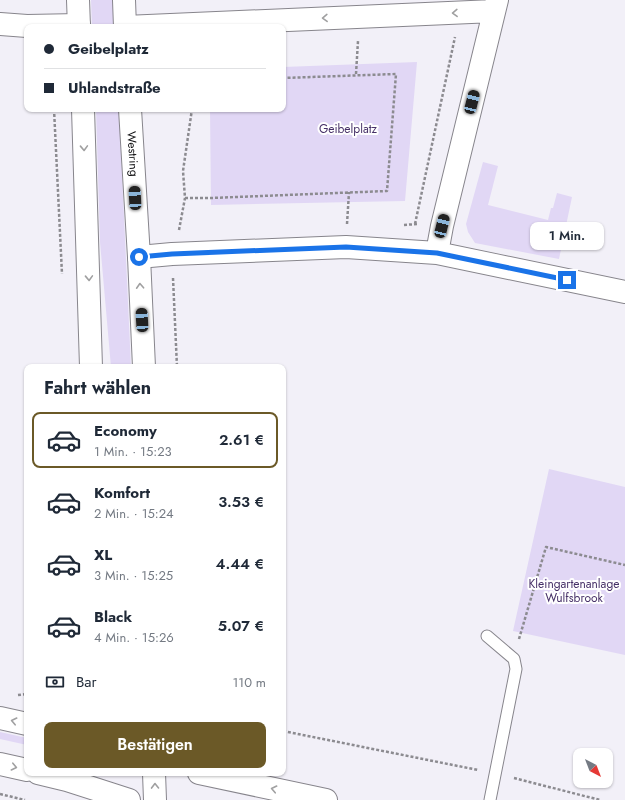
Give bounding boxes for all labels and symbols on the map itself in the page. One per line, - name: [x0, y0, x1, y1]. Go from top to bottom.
- one-way arrow: [452, 8, 458, 17]
- one-way arrow: [322, 14, 328, 22]
- car: [463, 89, 481, 115]
- park label: Geibelplatz: [319, 120, 378, 138]
- street label: Westring: [122, 131, 143, 177]
- one-way arrow: [80, 145, 88, 151]
- car: [128, 186, 142, 210]
- car: [433, 213, 451, 239]
- callout: 1 Min.: [530, 222, 604, 250]
- route start: [130, 248, 148, 266]
- route end: [558, 271, 576, 289]
- one-way arrow: [84, 275, 93, 281]
- one-way arrow: [136, 283, 145, 289]
- car: [135, 308, 149, 332]
- park label: Kleingartenanlage Wulfsbrook: [529, 575, 619, 607]
- one-way arrow: [10, 718, 17, 726]
- north arrow: [573, 748, 613, 788]
- one-way arrow: [10, 763, 17, 771]
- one-way arrow: [150, 783, 159, 790]
- one-way arrow: [271, 785, 277, 793]

